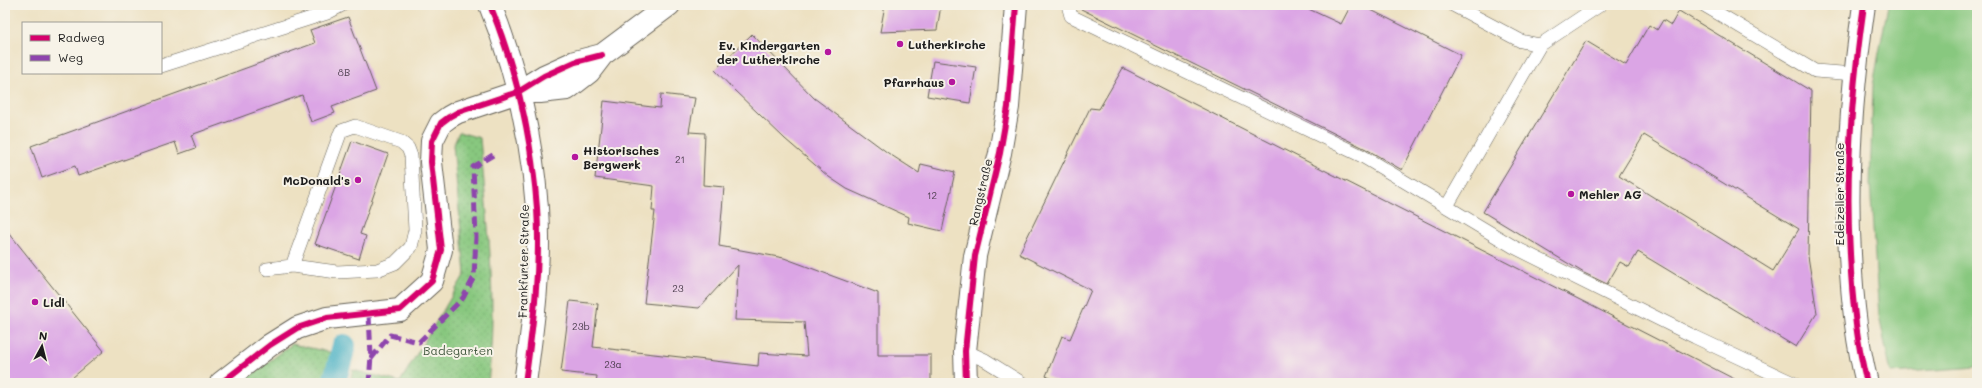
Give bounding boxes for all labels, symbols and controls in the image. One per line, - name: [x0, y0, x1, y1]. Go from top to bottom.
- legend: [22, 22, 162, 74]
- text: Radweg: [58, 29, 105, 45]
- place label: Lutherkirche: [908, 36, 986, 52]
- place label: Ev. Kindergarten der Lutherkirche: [717, 37, 820, 67]
- marker: Lutherkirche: [895, 39, 905, 49]
- marker: Ev. Kindergarten der Lutherkirche: [823, 47, 833, 57]
- text: Weg: [58, 49, 83, 65]
- house number: 8B: [338, 65, 350, 79]
- place label: Pfarrhaus: [884, 74, 944, 90]
- marker: Pfarrhaus: [947, 77, 957, 87]
- place label: Historisches Bergwerk: [583, 142, 659, 172]
- street label: Edelzeller Straße: [1831, 143, 1847, 245]
- marker: Historisches Bergwerk: [570, 152, 580, 162]
- house number: 21: [675, 152, 685, 166]
- street label: Rangstraße: [965, 157, 995, 227]
- place label: McDonald's: [283, 172, 350, 188]
- marker: McDonald's: [353, 175, 363, 185]
- place label: Mehler AG: [1579, 186, 1641, 202]
- house number: 12: [927, 188, 937, 202]
- marker: Mehler AG: [1566, 189, 1576, 199]
- street label: Frankfurter Straße: [514, 204, 532, 318]
- house number: 23: [672, 281, 684, 295]
- place label: Lidl: [43, 294, 65, 310]
- marker: Lidl: [30, 297, 40, 307]
- house number: 23b: [572, 319, 590, 333]
- north arrow: [22, 326, 62, 366]
- text: N: [38, 328, 48, 344]
- park label: Badegarten: [423, 342, 493, 358]
- house number: 23a: [604, 357, 622, 371]

